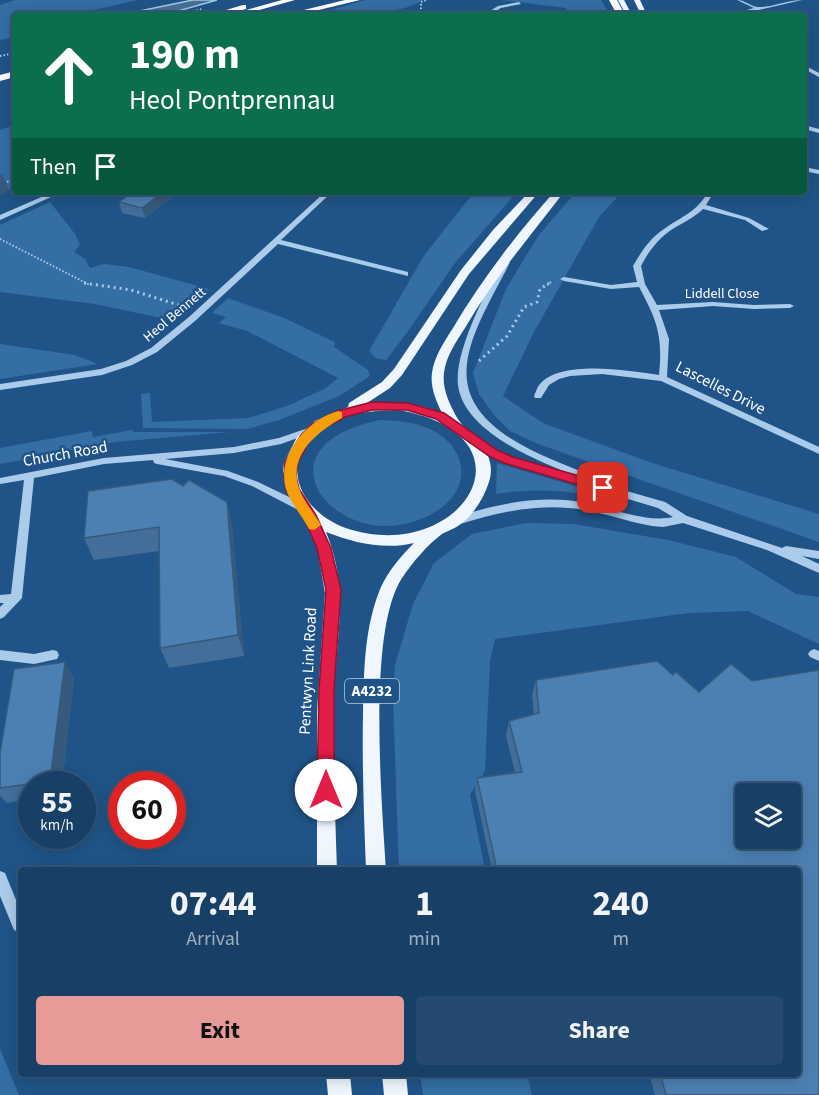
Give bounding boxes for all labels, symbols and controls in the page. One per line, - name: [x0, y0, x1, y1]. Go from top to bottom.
- text: 190 m: [129, 25, 240, 85]
- icon: ahead: [30, 36, 108, 114]
- text: Heol Pontprennau: [129, 81, 335, 120]
- icon: arrive: [89, 150, 122, 183]
- text: Then: [30, 151, 77, 183]
- street label: Heol Bennett: [139, 282, 211, 347]
- street label: Liddell Close: [685, 284, 759, 304]
- street label: Lascelles Drive: [672, 356, 769, 420]
- street label: Church Road: [21, 436, 109, 472]
- pin: [577, 462, 628, 513]
- icon: arrive: [586, 471, 619, 504]
- street label: Pentwyn Link Road: [294, 607, 322, 735]
- road number: A4232: [345, 679, 399, 703]
- position arrow: [294, 758, 358, 822]
- speed limit sign: 60: [108, 771, 186, 849]
- text: 55: [41, 781, 73, 824]
- map controls: [735, 783, 801, 849]
- button: layers: [735, 783, 801, 849]
- text: km/h: [40, 815, 74, 836]
- text: 07:44: [170, 878, 257, 929]
- text: 1: [415, 878, 434, 929]
- text: 240: [592, 878, 649, 929]
- text: Arrival: [186, 925, 240, 953]
- text: min: [408, 925, 441, 953]
- text: m: [612, 925, 629, 953]
- button: Exit: [36, 996, 404, 1065]
- button: Share: [416, 996, 783, 1065]

